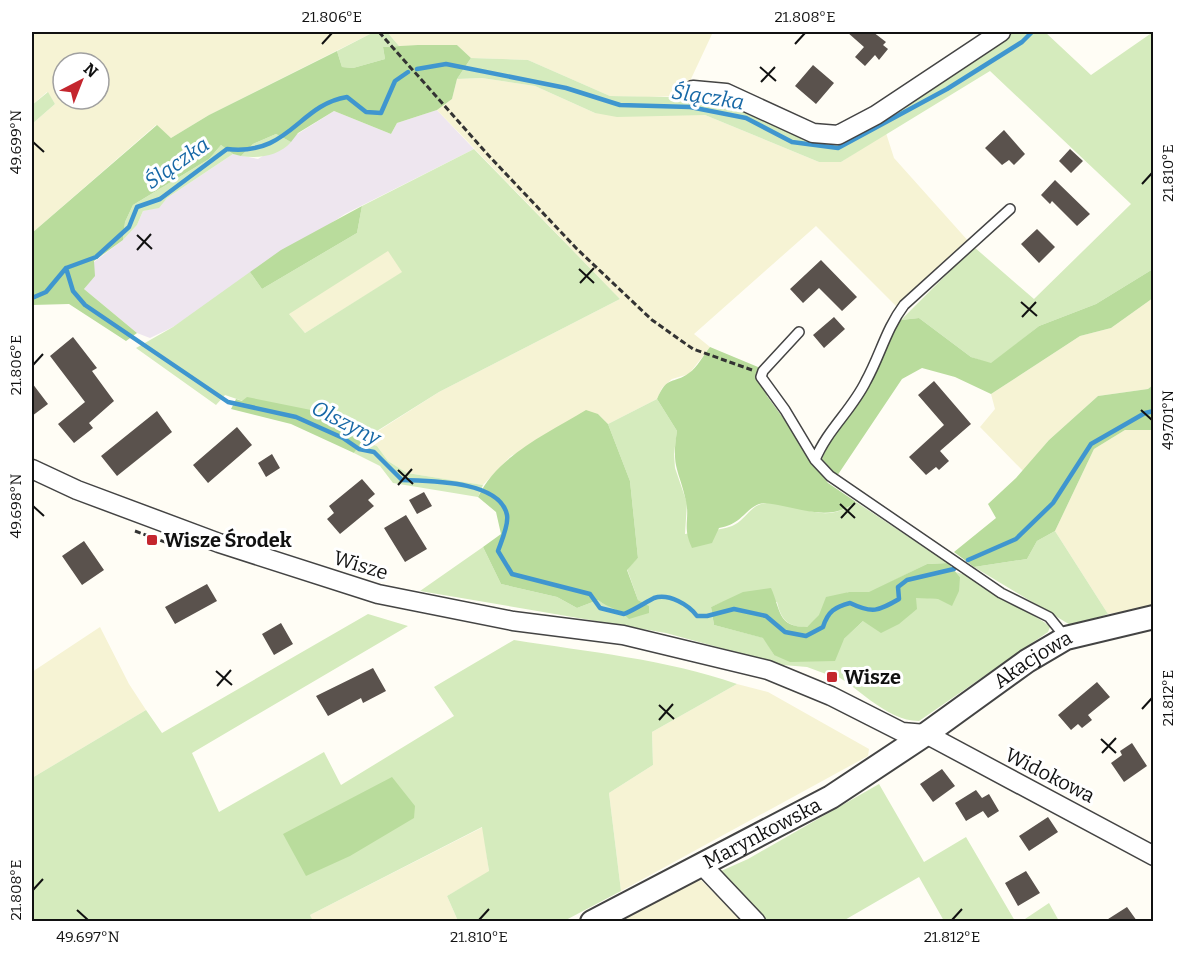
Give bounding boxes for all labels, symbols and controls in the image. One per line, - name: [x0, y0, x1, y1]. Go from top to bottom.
- text: 21.806°E: [302, 8, 362, 26]
- text: 21.808°E: [774, 8, 836, 26]
- north arrow: [51, 51, 111, 111]
- text: N: [80, 59, 102, 81]
- water label: Ślączka: [670, 78, 746, 116]
- text: 49.699°N: [7, 110, 25, 174]
- water label: Ślączka: [140, 131, 214, 195]
- text: 21.810°E: [1159, 144, 1177, 202]
- text: 21.806°E: [7, 335, 25, 395]
- text: 49.701°N: [1159, 390, 1177, 450]
- water label: Olszyny: [307, 395, 386, 452]
- text: 49.698°N: [7, 473, 25, 538]
- place label: Wisze Środek: [164, 528, 292, 552]
- marker: Wisze Środek: [145, 533, 159, 547]
- street label: Wisze: [331, 545, 391, 585]
- street label: Akacjowa: [989, 625, 1076, 693]
- place label: Wisze: [844, 665, 901, 689]
- marker: Wisze: [825, 670, 839, 684]
- text: 21.812°E: [1159, 670, 1177, 726]
- street label: Widokowa: [1001, 742, 1099, 808]
- street label: Marynkowska: [699, 792, 825, 874]
- text: 21.808°E: [7, 859, 25, 921]
- text: 49.697°N: [56, 928, 120, 946]
- text: 21.810°E: [450, 928, 508, 946]
- text: 21.812°E: [924, 928, 980, 946]

